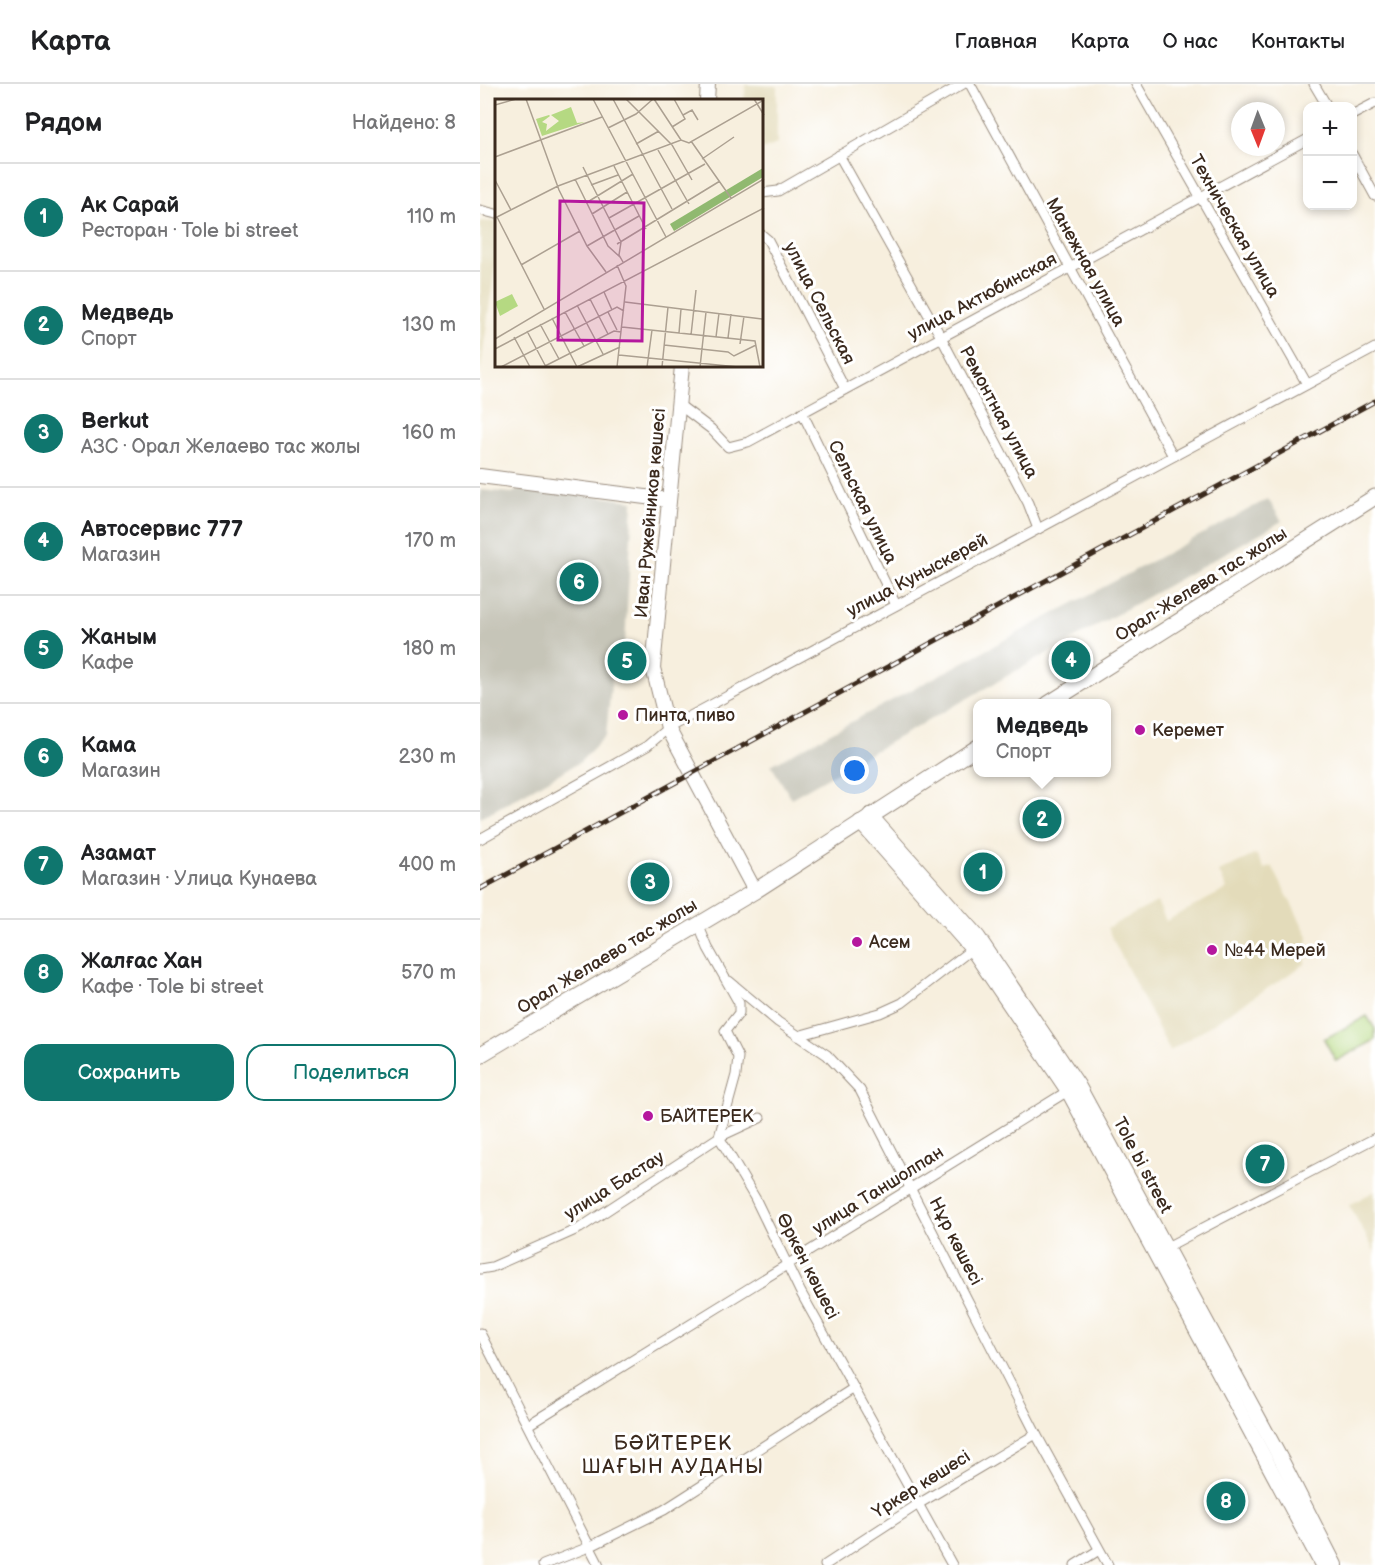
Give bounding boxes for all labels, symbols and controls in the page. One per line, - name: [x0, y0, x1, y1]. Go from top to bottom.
- text: Карта: [30, 25, 110, 58]
- text: Главная: [954, 29, 1037, 54]
- text: Карта: [1070, 29, 1129, 54]
- text: О нас: [1162, 29, 1218, 54]
- text: Контакты: [1251, 29, 1345, 54]
- inset map: [495, 99, 764, 368]
- north arrow: [1231, 102, 1285, 156]
- map controls: [1303, 102, 1357, 210]
- button: +: [1303, 102, 1357, 156]
- text: Рядом: [24, 108, 102, 139]
- text: Найдено: 8: [352, 111, 456, 135]
- street label: Техническая улица: [1185, 151, 1284, 302]
- button: −: [1303, 156, 1357, 210]
- text: Ак Сарай: [81, 192, 179, 219]
- street label: Манежная улица: [1041, 194, 1130, 331]
- text: 1: [39, 205, 48, 229]
- text: 110 m: [407, 205, 456, 229]
- text: Ресторан · Tole bi street: [81, 219, 298, 243]
- street label: улица Сельская: [780, 238, 860, 368]
- street label: улица Актюбинская: [904, 248, 1060, 345]
- text: Медведь: [81, 300, 174, 327]
- text: 2: [38, 313, 49, 337]
- text: 130 m: [402, 313, 456, 337]
- text: Спорт: [81, 327, 137, 351]
- street label: Ремонтная улица: [955, 343, 1042, 482]
- street label: Иван Ружейников көшесі: [631, 407, 670, 619]
- text: Berkut: [81, 408, 149, 435]
- text: 3: [38, 421, 49, 445]
- text: 160 m: [402, 421, 456, 445]
- text: АЗС · Орал Желаево тас жолы: [81, 435, 360, 459]
- street label: Сельская улица: [824, 437, 902, 568]
- text: Автосервис 777: [81, 516, 243, 543]
- street label: Орал-Желева тас жолы: [1112, 523, 1291, 646]
- text: 4: [38, 529, 49, 553]
- text: 170 m: [405, 529, 456, 553]
- street label: улица Куныскерей: [843, 529, 991, 621]
- text: Магазин: [81, 543, 161, 567]
- pin: 6: [560, 560, 598, 604]
- text: Жаным: [81, 624, 157, 651]
- text: 5: [38, 637, 49, 661]
- text: 180 m: [403, 637, 456, 661]
- pin: 5: [608, 638, 646, 684]
- pin: 4: [1052, 638, 1090, 682]
- text: Кафе: [81, 651, 134, 675]
- popup: [973, 699, 1111, 777]
- place label: Пинта, пиво: [635, 705, 735, 726]
- marker: Пинта, пиво: [616, 708, 630, 722]
- text: Медведь: [996, 713, 1088, 740]
- place label: Керемет: [1152, 720, 1225, 741]
- marker: Керемет: [1133, 723, 1147, 737]
- text: Кама: [81, 732, 136, 759]
- text: Спорт: [996, 740, 1052, 764]
- text: 6: [37, 745, 50, 769]
- text: 230 m: [399, 745, 456, 769]
- your location: [840, 756, 869, 785]
- text: Магазин: [81, 759, 161, 783]
- pin: 2: [1022, 796, 1062, 842]
- text: Азамат: [81, 840, 156, 867]
- pin: 1: [964, 850, 1002, 894]
- text: 7: [38, 853, 49, 877]
- text: 400 m: [398, 853, 456, 877]
- pin: 3: [630, 860, 670, 904]
- text: Магазин · Улица Кунаева: [81, 867, 317, 891]
- street label: Орал Желаево тас жолы: [514, 894, 701, 1019]
- place label: Асем: [868, 932, 911, 953]
- marker: Асем: [850, 935, 864, 949]
- place label: №44 Мерей: [1224, 940, 1326, 961]
- marker: №44 Мерей: [1205, 943, 1219, 957]
- text: Жалғас Хан: [81, 948, 203, 975]
- text: 8: [37, 961, 50, 985]
- text: 570 m: [401, 961, 456, 985]
- text: Кафе · Tole bi street: [81, 975, 264, 999]
- button: Сохранить: [24, 1044, 234, 1101]
- button: Поделиться: [246, 1044, 456, 1101]
- place label: БАЙТЕРЕК: [660, 1106, 754, 1127]
- marker: БАЙТЕРЕК: [641, 1109, 655, 1123]
- street label: Tole bi street: [1109, 1114, 1177, 1217]
- street label: улица Таншолпан: [809, 1142, 948, 1239]
- pin: 7: [1246, 1142, 1284, 1186]
- street label: улица Бастау: [561, 1146, 669, 1224]
- street label: Нұр көшесі: [924, 1194, 987, 1289]
- street label: Өркен көшесі: [772, 1210, 843, 1323]
- district label: БӘЙТЕРЕК ШАҒЫН АУДАНЫ: [581, 1432, 765, 1479]
- street label: Үркер көшесі: [868, 1446, 974, 1523]
- pin: 8: [1206, 1478, 1246, 1524]

